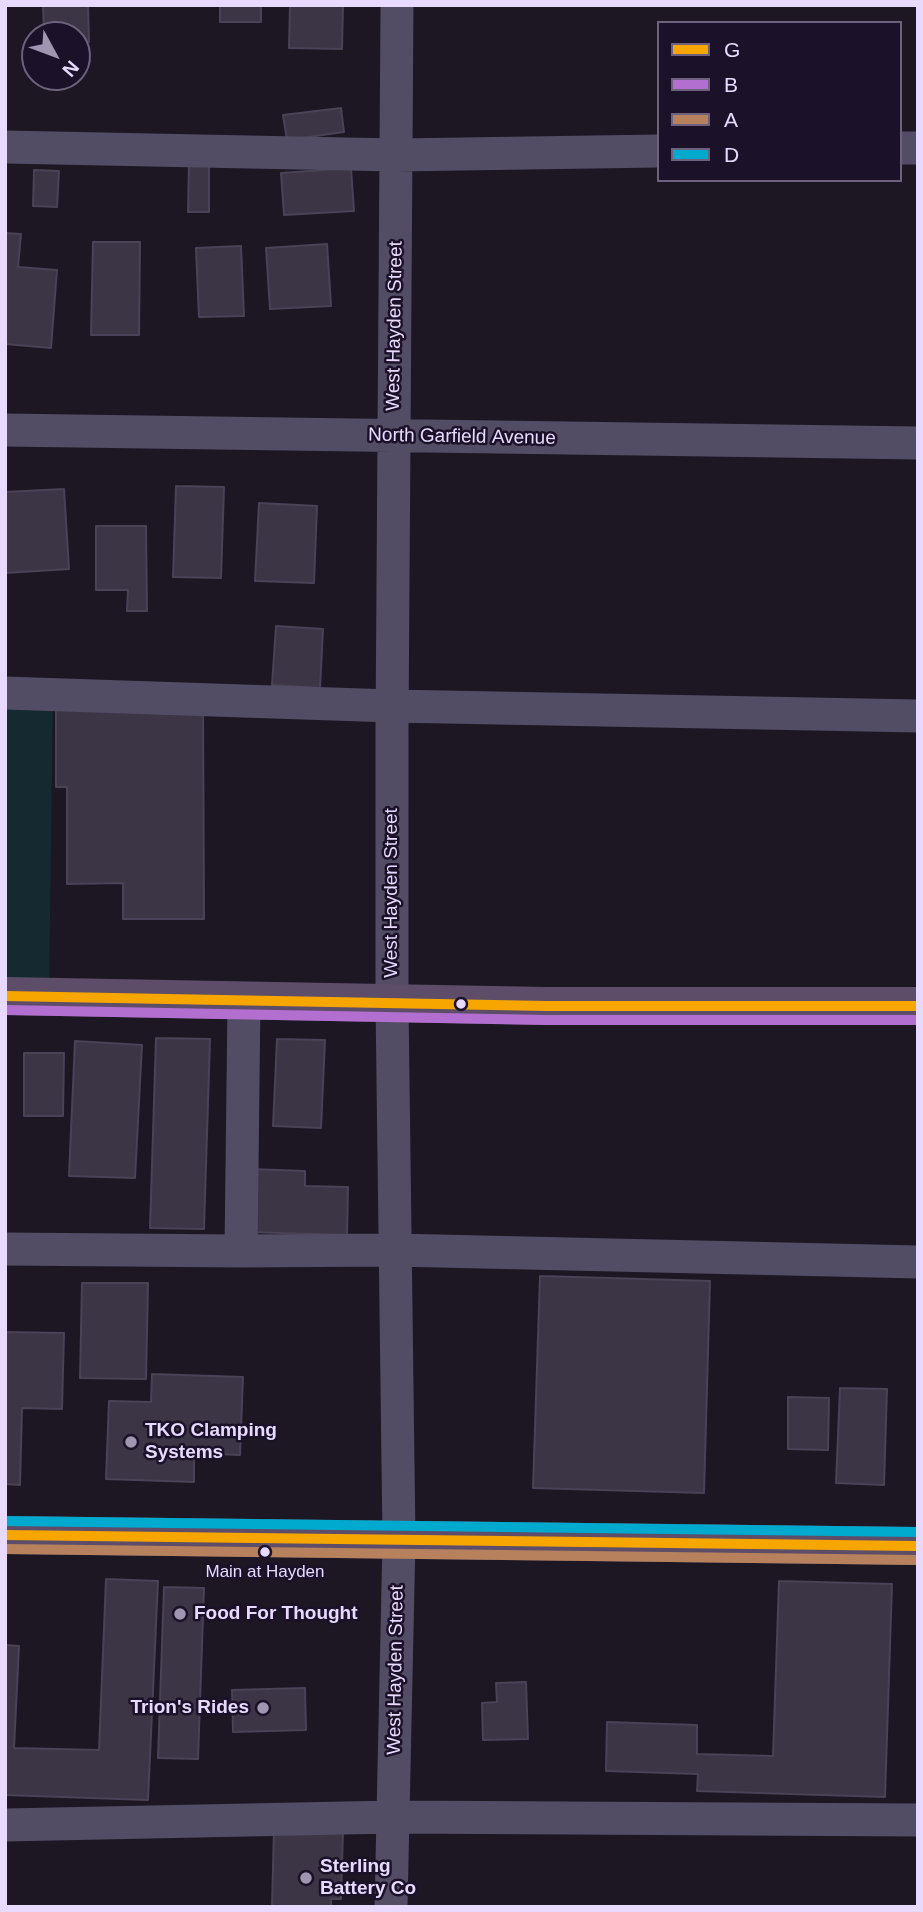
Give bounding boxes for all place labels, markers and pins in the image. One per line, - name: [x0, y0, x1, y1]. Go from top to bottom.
- unlabelled marker: [454, 997, 468, 1011]
- place label: TKO Clamping Systems: [145, 1420, 277, 1464]
- marker: TKO Clamping Systems: [123, 1434, 139, 1450]
- marker: Main at Hayden: [258, 1545, 272, 1559]
- place label: Main at Hayden: [205, 1562, 325, 1582]
- place label: Food For Thought: [194, 1603, 358, 1625]
- marker: Food For Thought: [172, 1606, 188, 1622]
- place label: Trion's Rides: [130, 1697, 249, 1719]
- marker: Trion's Rides: [255, 1700, 271, 1716]
- place label: Sterling Battery Co: [320, 1856, 416, 1900]
- marker: Sterling Battery Co: [298, 1870, 314, 1886]

